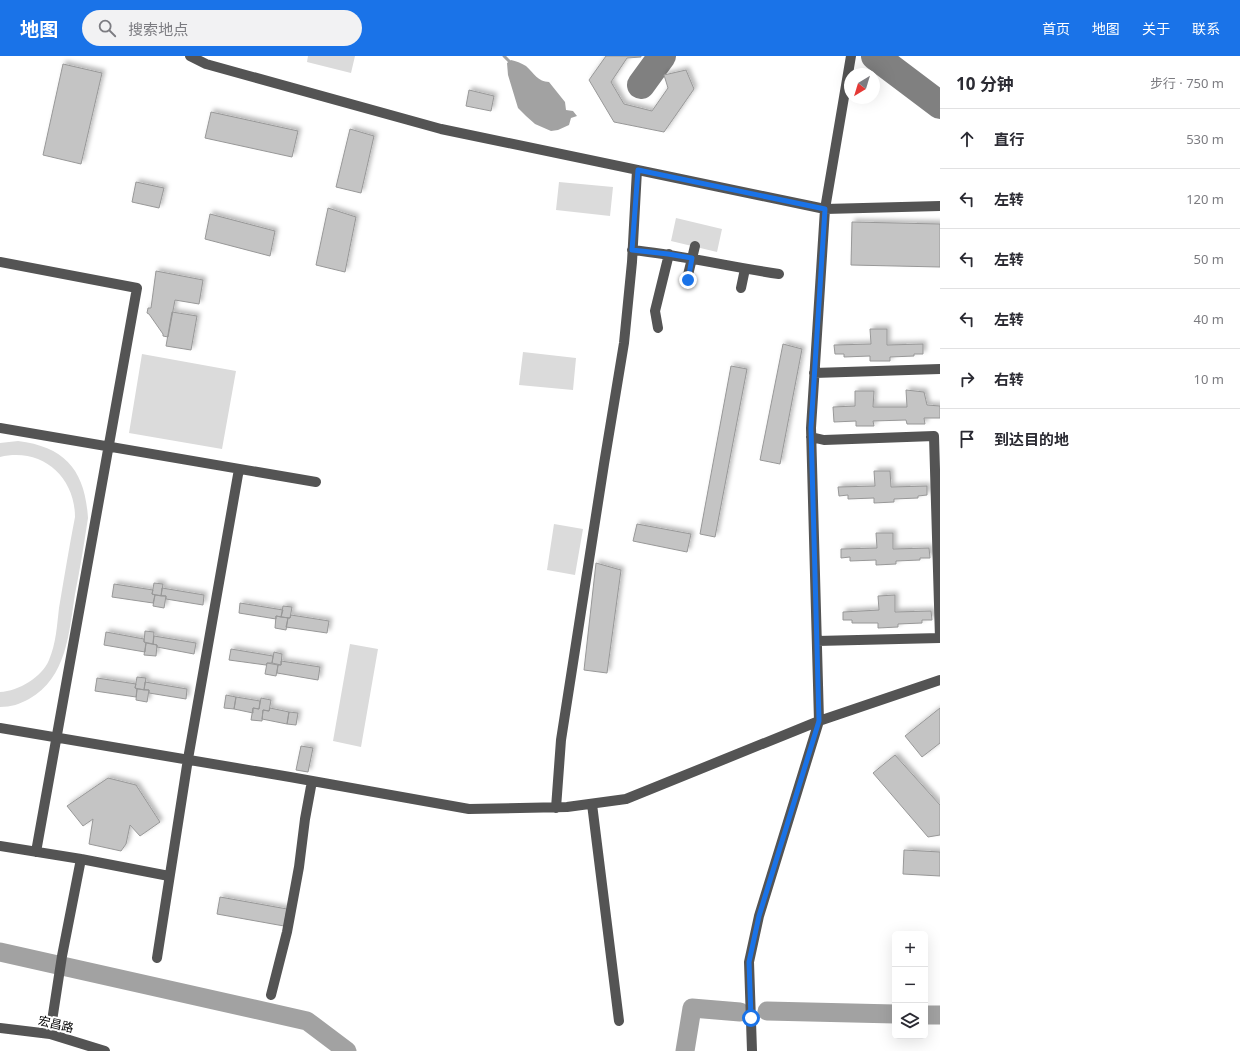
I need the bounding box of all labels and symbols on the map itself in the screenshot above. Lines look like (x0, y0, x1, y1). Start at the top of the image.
north arrow (844, 68, 880, 104)
route end (679, 271, 697, 289)
route start (742, 1009, 760, 1027)
street label: 宏昌路 (37, 1012, 75, 1036)

